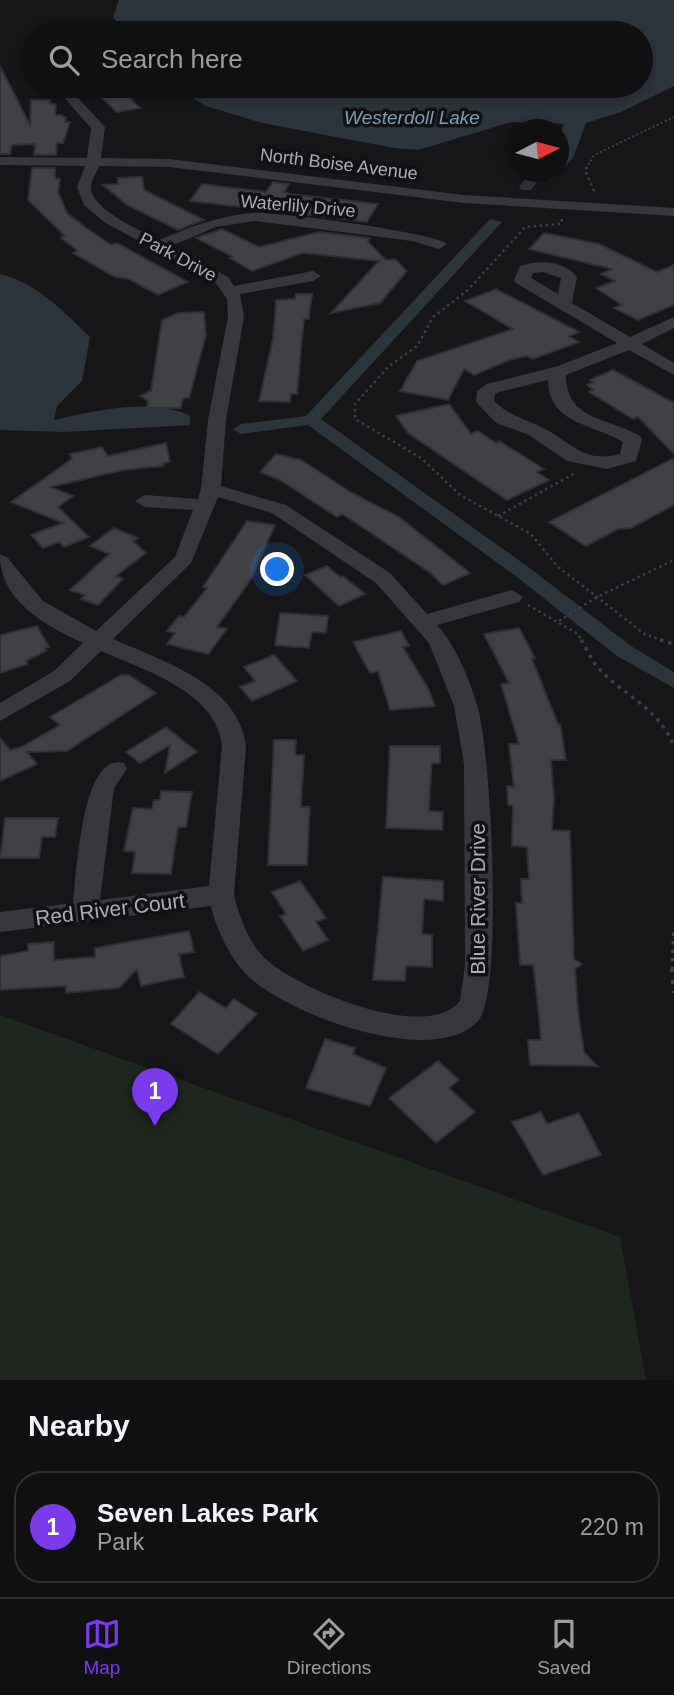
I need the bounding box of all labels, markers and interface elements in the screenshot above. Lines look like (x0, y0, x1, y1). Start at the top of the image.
search box (21, 21, 653, 98)
icon: search (45, 41, 83, 79)
text: Search here (101, 44, 243, 74)
water label: Westerdoll Lake (344, 107, 480, 128)
north arrow (506, 119, 569, 182)
street label: North Boise Avenue (259, 144, 419, 184)
street label: Waterlily Drive (240, 191, 356, 221)
street label: Park Drive (136, 228, 220, 286)
your location (260, 552, 294, 586)
street label: Blue River Drive (466, 823, 489, 975)
street label: Red River Court (34, 888, 186, 930)
pin: 1 (132, 1068, 178, 1126)
text: Nearby (28, 1409, 130, 1442)
text: Seven Lakes Park (97, 1498, 318, 1528)
text: 1 (47, 1514, 59, 1540)
text: 220 m (580, 1514, 644, 1540)
text: Park (97, 1529, 144, 1555)
tab: Map (83, 1615, 121, 1679)
tab: Directions (287, 1615, 371, 1679)
tab: Saved (537, 1615, 591, 1679)

